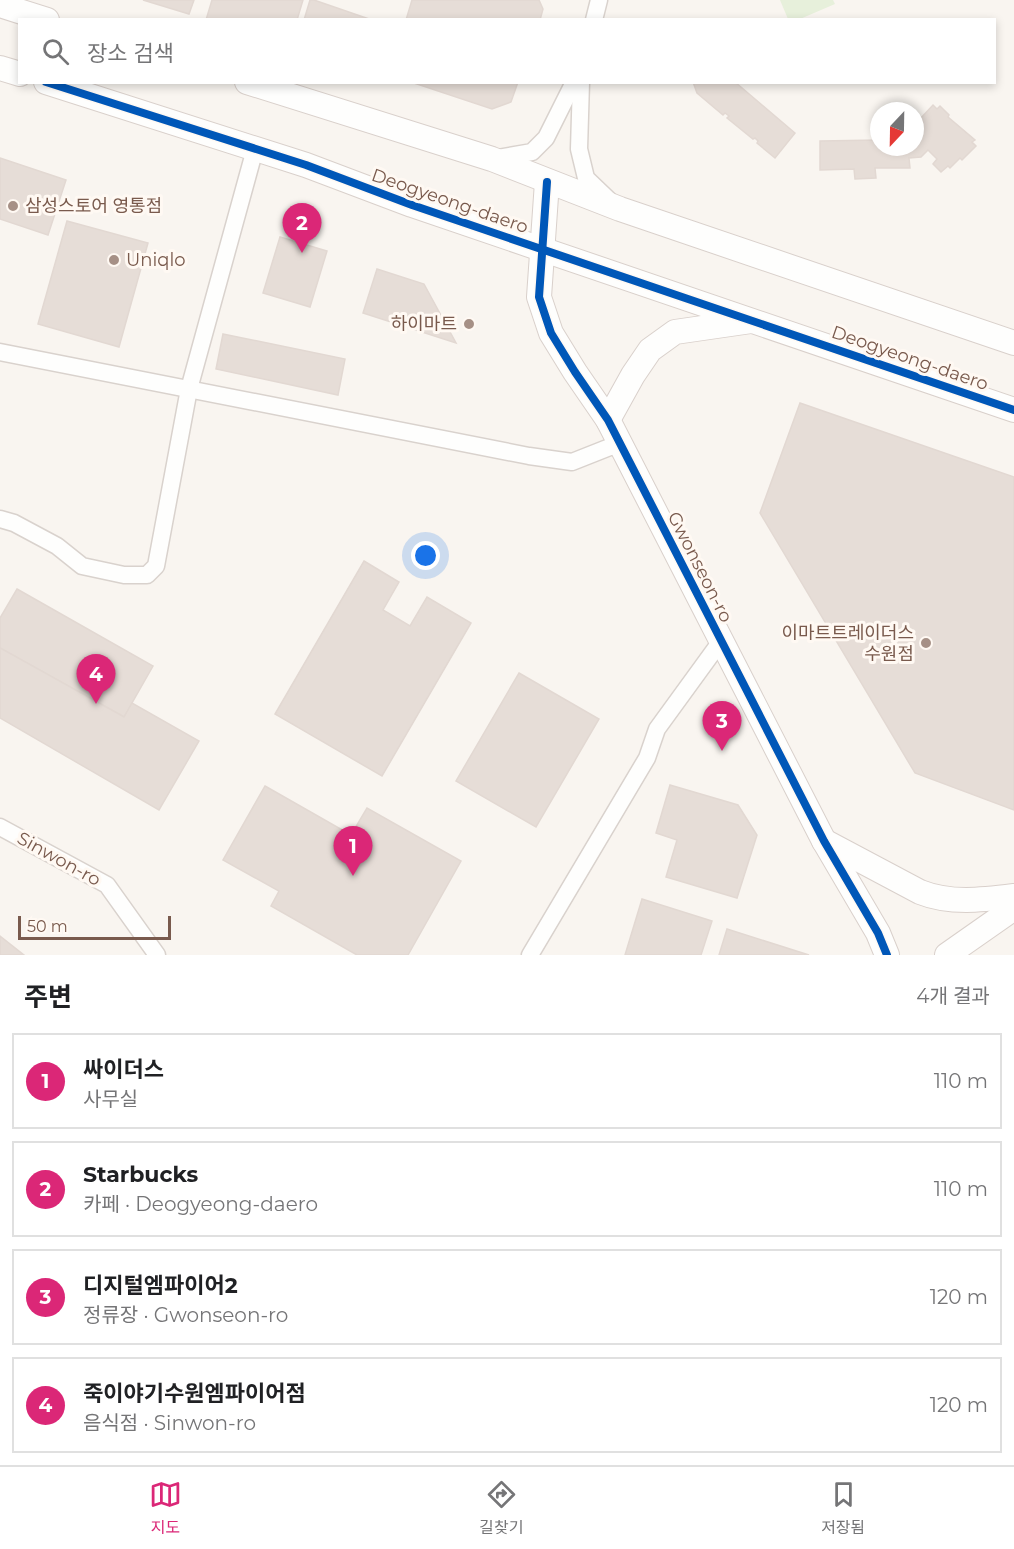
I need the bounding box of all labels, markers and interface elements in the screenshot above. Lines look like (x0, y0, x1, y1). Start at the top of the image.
search box (18, 18, 996, 84)
icon: search (39, 35, 72, 68)
text: 장소 검색 (87, 40, 174, 67)
north arrow (870, 102, 924, 156)
street label: Deogyeong-daero (369, 164, 531, 238)
place label: 삼성스토어 영통점 (25, 195, 162, 217)
marker: 삼성스토어 영통점 (6, 199, 20, 213)
pin: 2 (282, 204, 322, 253)
place label: Uniqlo (126, 249, 186, 271)
marker: Uniqlo (107, 253, 121, 267)
place label: 하이마트 (391, 313, 457, 335)
marker: 하이마트 (462, 317, 476, 331)
street label: Deogyeong-daero (829, 321, 991, 395)
street label: Gwonseon-ro (663, 508, 737, 626)
your location (411, 541, 440, 570)
place label: 이마트트레이더스 수원점 (782, 622, 914, 665)
marker: 이마트트레이더스 수원점 (919, 636, 933, 650)
pin: 4 (76, 654, 116, 704)
pin: 3 (702, 702, 742, 751)
pin: 1 (334, 826, 372, 876)
street label: Sinwon-ro (13, 827, 105, 891)
scale bar (18, 913, 171, 941)
text: 50 m (27, 917, 68, 936)
text: 주변 (24, 981, 72, 1013)
text: 4개 결과 (916, 984, 990, 1008)
text: 싸이더스 (83, 1056, 164, 1083)
text: 1 (42, 1069, 49, 1093)
text: 110 m (934, 1069, 988, 1093)
text: 사무실 (83, 1087, 138, 1111)
text: Starbucks (83, 1161, 198, 1188)
text: 2 (40, 1177, 51, 1201)
text: 110 m (934, 1177, 988, 1201)
text: 카페 · Deogyeong-daero (83, 1192, 318, 1216)
text: 디지털엠파이어2 (83, 1272, 238, 1299)
text: 3 (40, 1285, 51, 1309)
text: 120 m (930, 1285, 988, 1309)
text: 정류장 · Gwonseon-ro (83, 1303, 288, 1327)
text: 죽이야기수원엠파이어점 (83, 1380, 306, 1407)
text: 4 (39, 1393, 52, 1417)
text: 120 m (930, 1393, 988, 1417)
text: 음식점 · Sinwon-ro (83, 1411, 256, 1435)
tab: 지도 (149, 1478, 182, 1538)
tab: 길찾기 (479, 1478, 523, 1538)
tab: 저장됨 (821, 1478, 865, 1538)

